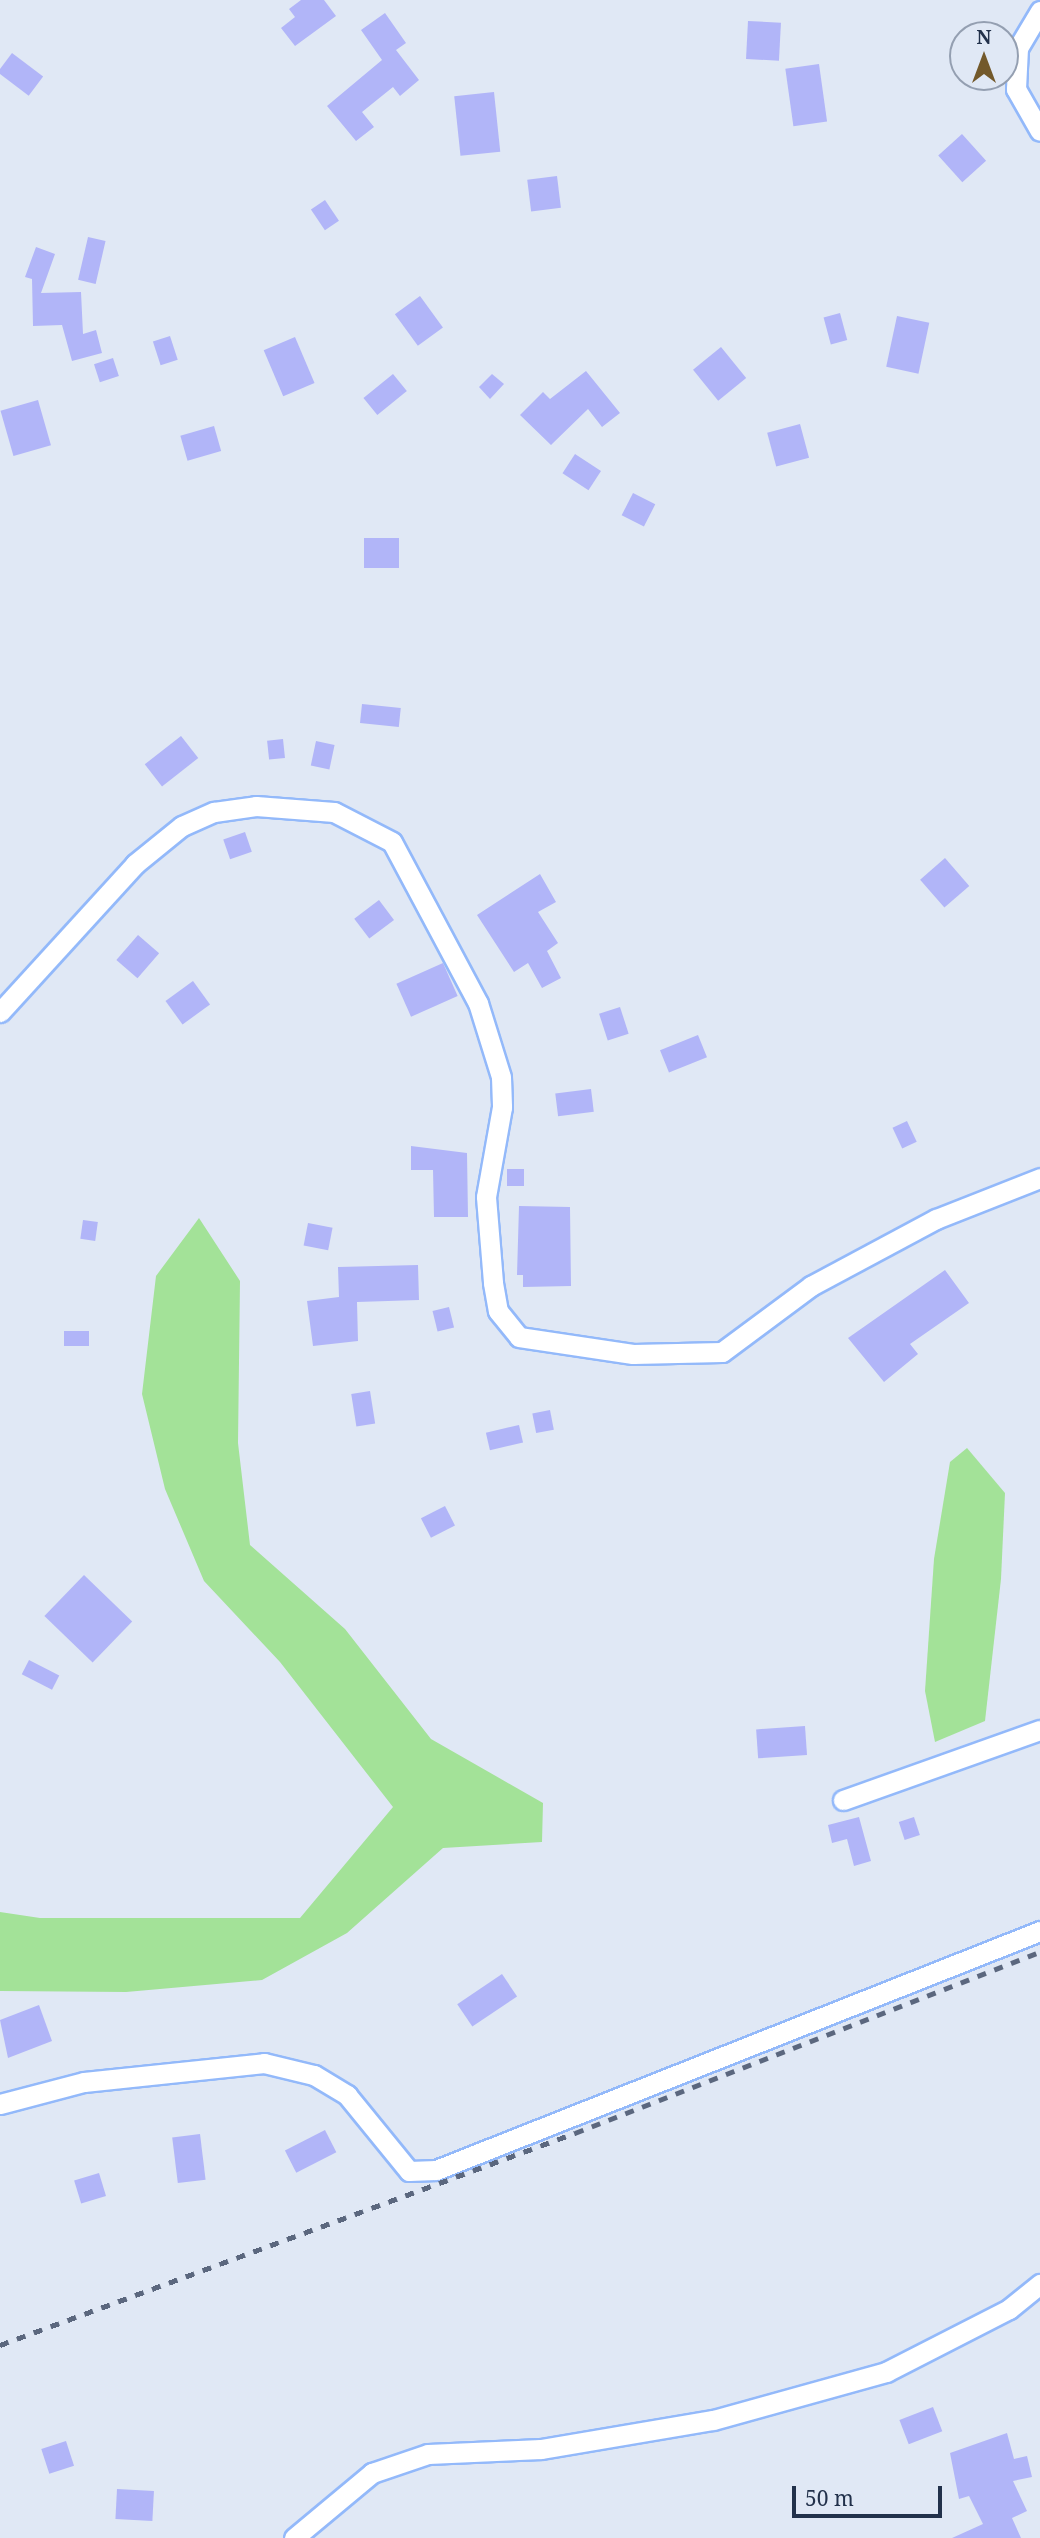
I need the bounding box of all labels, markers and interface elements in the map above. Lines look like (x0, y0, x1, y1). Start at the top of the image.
north arrow (949, 21, 1019, 91)
text: N (977, 24, 991, 50)
scale bar (795, 2472, 946, 2516)
text: 50 m (805, 2484, 854, 2512)

